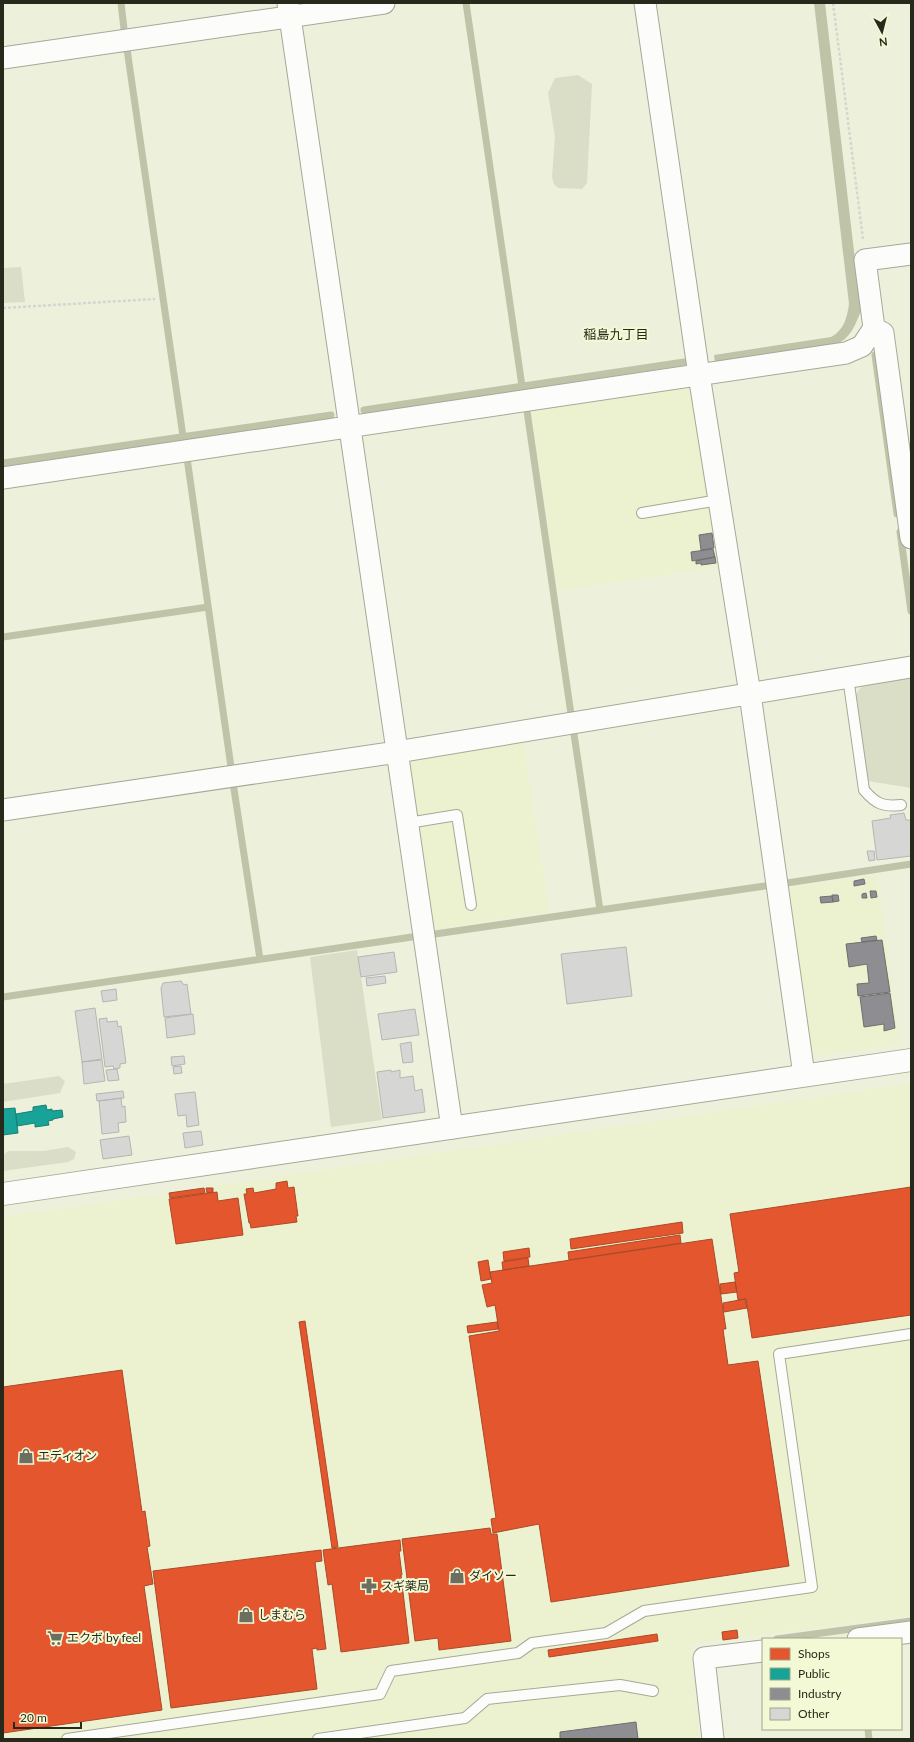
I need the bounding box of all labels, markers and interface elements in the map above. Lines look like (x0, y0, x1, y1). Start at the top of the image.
north arrow (862, 12, 902, 52)
text: N (878, 35, 888, 49)
district label: 稲島九丁目 (583, 326, 649, 342)
shop icon: エディオン (17, 1447, 35, 1465)
place label: エディオン (38, 1448, 97, 1463)
shop icon: ダイソー (448, 1567, 466, 1585)
place label: ダイソー (469, 1568, 517, 1583)
pharmacy icon: スギ薬局 (360, 1577, 378, 1595)
place label: スギ薬局 (381, 1578, 429, 1593)
shop icon: しまむら (237, 1606, 255, 1624)
place label: しまむら (258, 1607, 306, 1622)
supermarket icon: エクボ by feel (46, 1629, 64, 1647)
place label: エクボ by feel (67, 1630, 141, 1645)
legend (762, 1638, 902, 1730)
text: Shops (798, 1646, 830, 1661)
text: Public (798, 1666, 830, 1681)
text: Industry (798, 1686, 842, 1701)
scale bar (14, 1704, 81, 1730)
text: Other (798, 1706, 830, 1721)
text: 20 m (20, 1710, 47, 1725)

